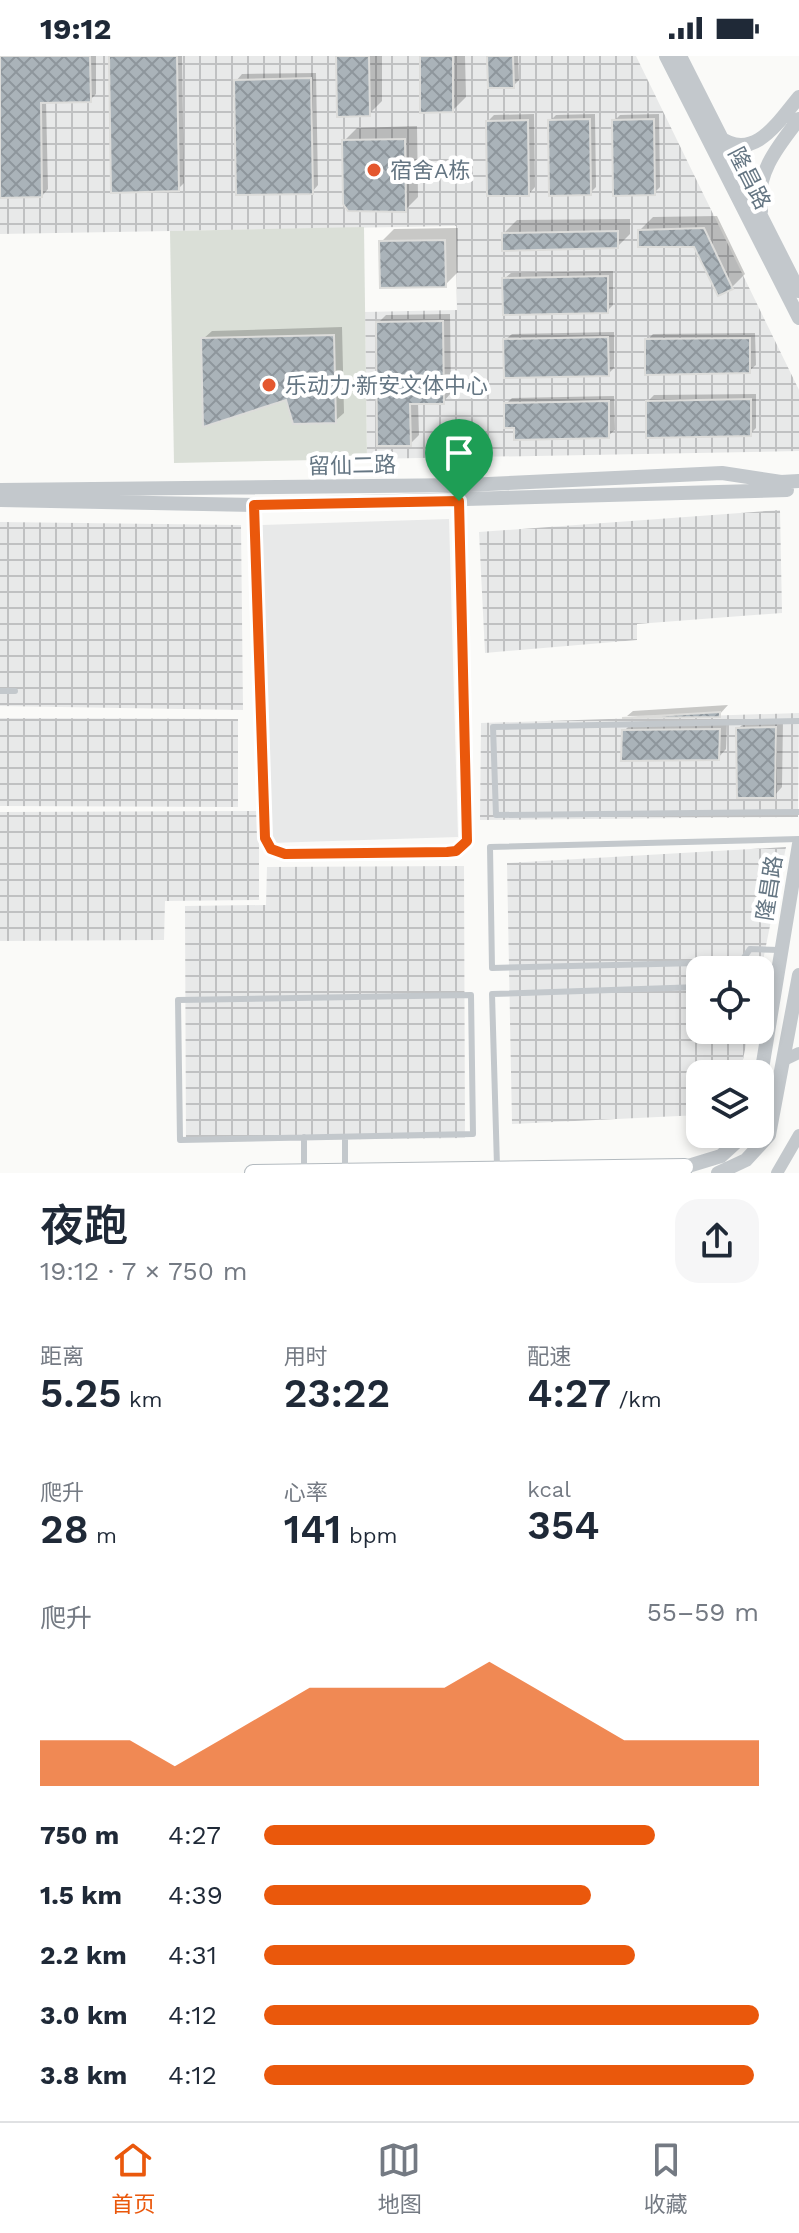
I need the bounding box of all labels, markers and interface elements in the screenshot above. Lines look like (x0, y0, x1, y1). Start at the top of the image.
text: 19:12 (40, 11, 111, 46)
street label: 隆昌路 (723, 143, 776, 213)
place label: 宿舍A栋 (390, 158, 471, 183)
marker: 宿舍A栋 (365, 161, 383, 179)
place label: 乐动力·新安文体中心 (285, 373, 488, 398)
marker: 乐动力·新安文体中心 (260, 376, 278, 394)
pin (425, 419, 493, 501)
icon: arrive (437, 431, 481, 475)
street label: 留仙二路 (308, 452, 396, 479)
street label: 隆昌路 (752, 854, 787, 923)
map controls (686, 956, 774, 1148)
button: locate (686, 956, 774, 1044)
button: layers (686, 1060, 774, 1148)
button: share (675, 1199, 759, 1283)
text: 夜跑 (40, 1200, 128, 1252)
text: 19:12 · 7 × 750 m (40, 1256, 247, 1286)
text: 距离 (40, 1344, 84, 1369)
text: 用时 (284, 1344, 328, 1369)
text: 配速 (527, 1344, 571, 1369)
text: 5.25 (40, 1370, 121, 1417)
text: 23:22 (284, 1370, 390, 1417)
text: 4:27 (527, 1370, 611, 1417)
text: km (121, 1387, 162, 1412)
text: /km (611, 1387, 662, 1412)
text: kcal (527, 1477, 571, 1502)
text: 爬升 (40, 1480, 84, 1505)
text: 心率 (284, 1480, 328, 1505)
text: 354 (527, 1502, 600, 1549)
text: 28 (40, 1506, 89, 1553)
text: 141 (284, 1506, 341, 1553)
text: m (89, 1523, 117, 1548)
text: bpm (341, 1523, 397, 1548)
text: 55–59 m (647, 1597, 759, 1627)
text: 爬升 (40, 1603, 92, 1633)
text: 750 m (40, 1820, 119, 1850)
text: 4:27 (168, 1820, 221, 1850)
text: 1.5 km (40, 1880, 122, 1910)
text: 4:39 (168, 1880, 223, 1910)
text: 2.2 km (40, 1940, 127, 1970)
text: 4:31 (168, 1940, 217, 1970)
text: 3.0 km (40, 2000, 128, 2030)
text: 4:12 (168, 2000, 217, 2030)
text: 3.8 km (40, 2060, 127, 2090)
text: 4:12 (168, 2060, 217, 2090)
tab: 首页 (111, 2138, 155, 2218)
tab: 地图 (377, 2138, 422, 2218)
tab: 收藏 (644, 2138, 688, 2218)

